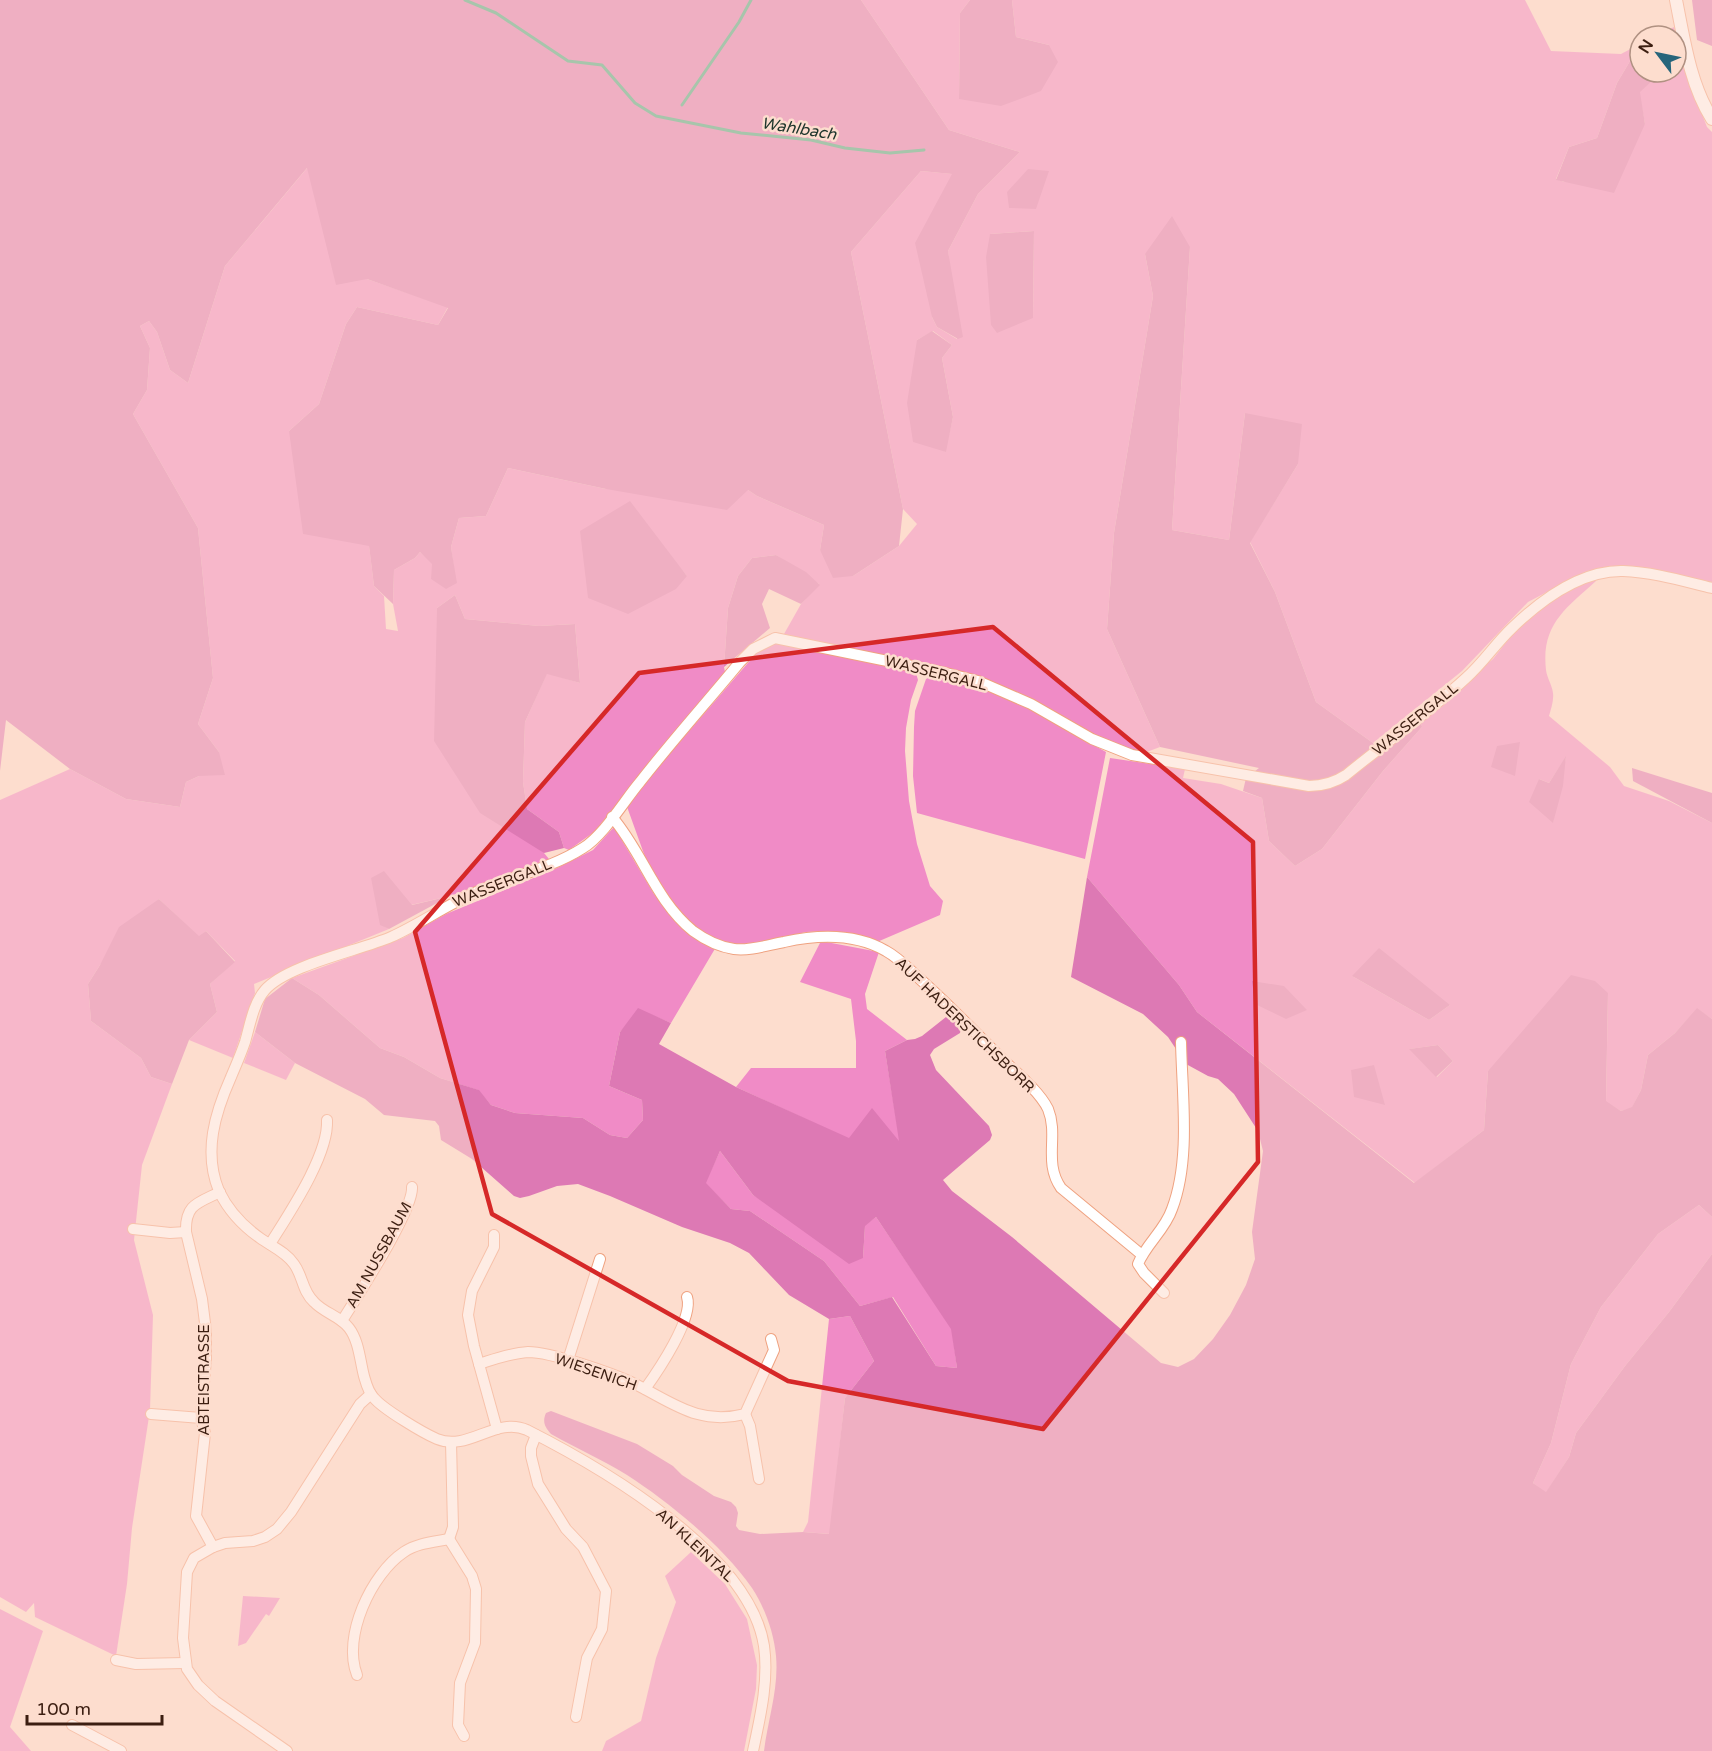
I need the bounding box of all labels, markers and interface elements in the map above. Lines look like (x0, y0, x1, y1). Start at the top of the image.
north arrow (1628, 24, 1688, 84)
text: N (1634, 36, 1658, 57)
water label: Wahlbach (760, 113, 839, 145)
street label: WASSERGALL (883, 652, 989, 695)
street label: WASSERGALL (1369, 679, 1462, 759)
street label: WASSERGALL (450, 855, 554, 911)
street label: AUF HADERSTICHSBORR (892, 954, 1038, 1096)
street label: AM NUSSBAUM (342, 1199, 416, 1311)
street label: ABTEISTRASSE (195, 1324, 213, 1436)
street label: WIESENICH (552, 1350, 640, 1394)
street label: AN KLEINTAL (652, 1504, 738, 1586)
scale bar (27, 1688, 162, 1726)
text: 100 m (36, 1698, 91, 1720)

